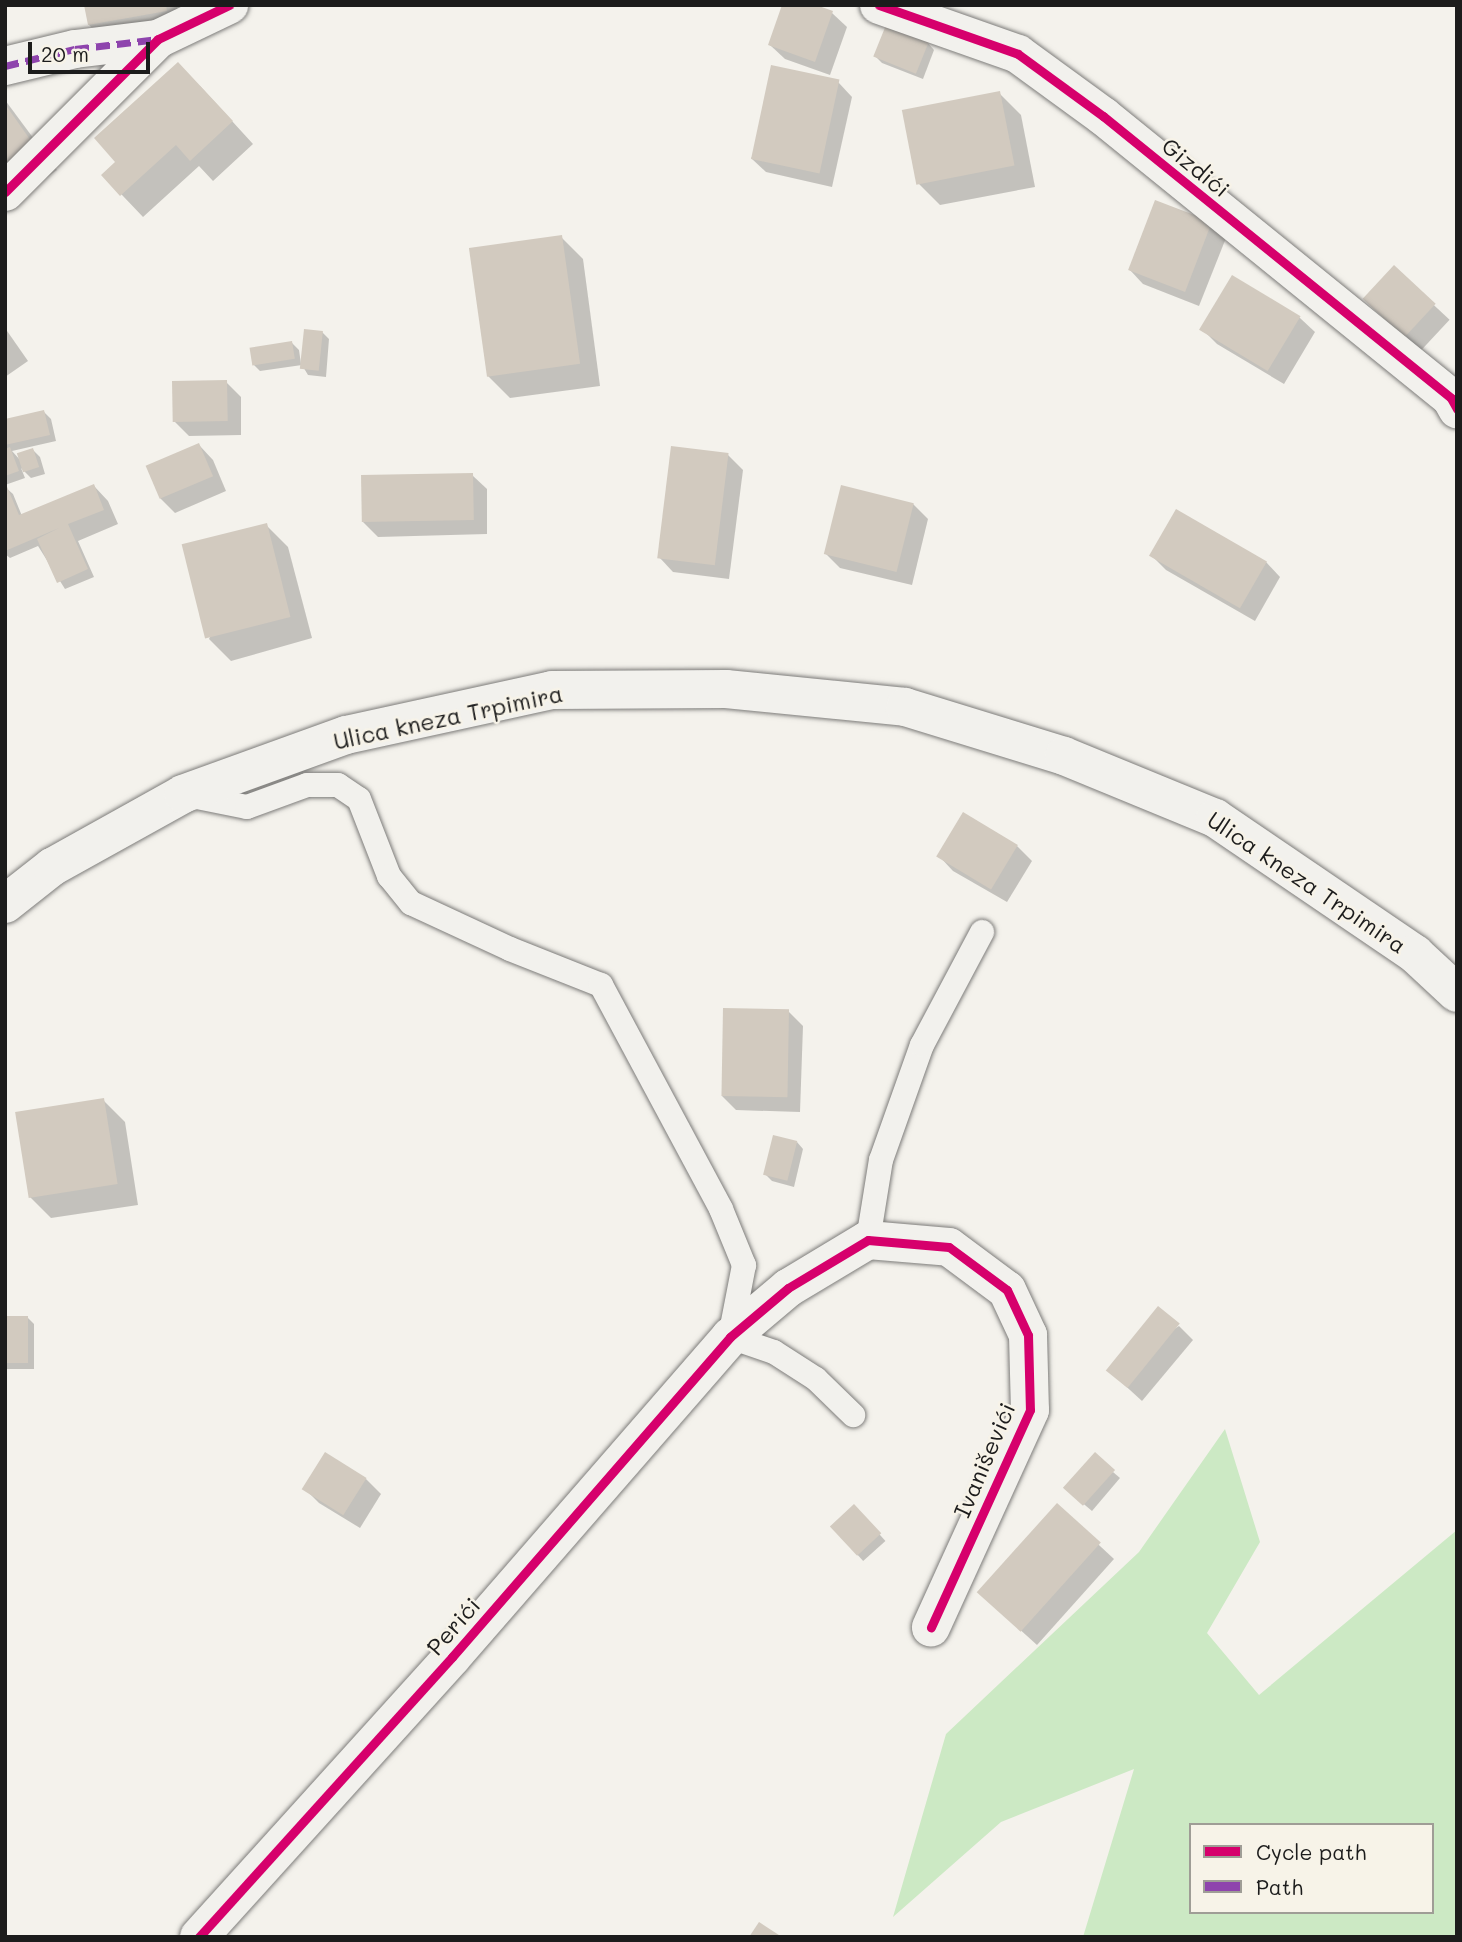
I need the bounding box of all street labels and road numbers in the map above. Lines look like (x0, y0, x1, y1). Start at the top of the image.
street label: Gizdići (1157, 131, 1235, 203)
street label: Ulica kneza Trpimira (331, 679, 565, 755)
street label: Ulica kneza Trpimira (1202, 805, 1412, 959)
street label: Ivaniševići (947, 1398, 1021, 1522)
street label: Perići (420, 1591, 486, 1661)

